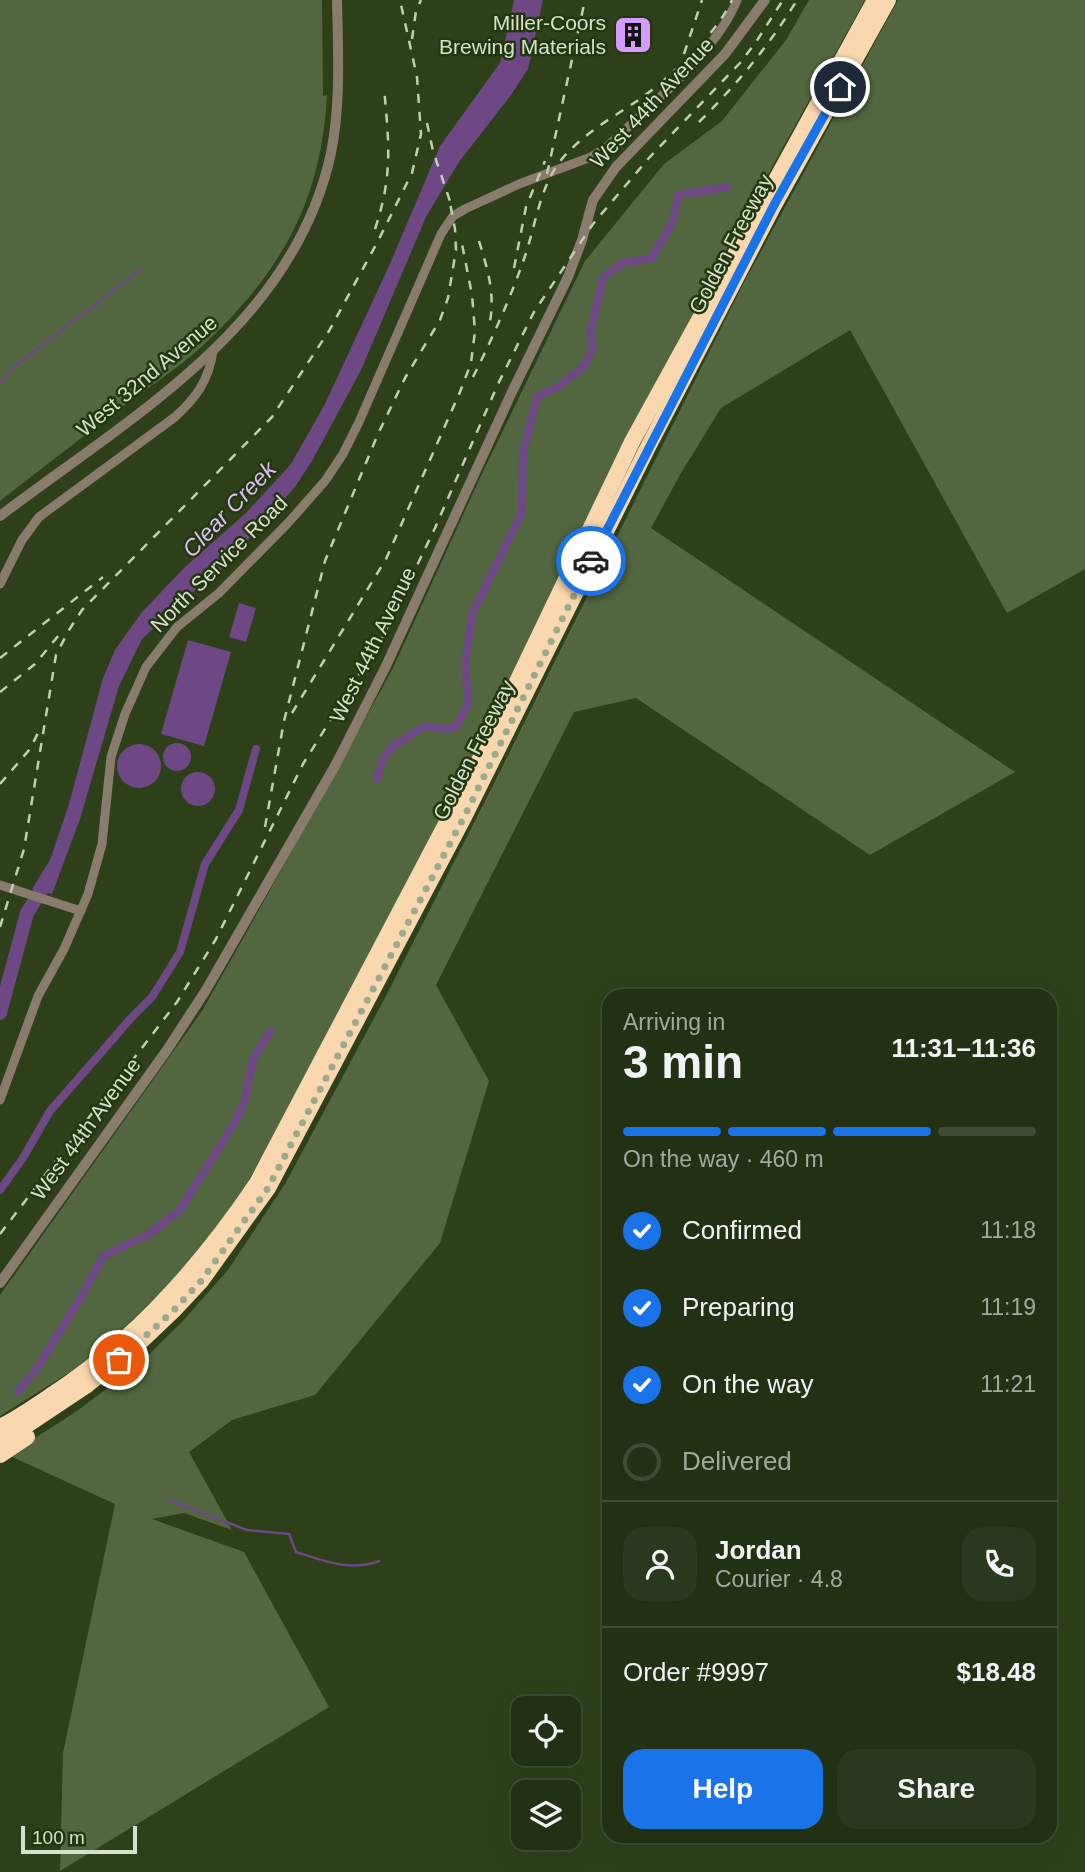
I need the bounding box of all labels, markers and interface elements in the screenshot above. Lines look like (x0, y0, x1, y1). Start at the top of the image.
place label: Miller-Coors Brewing Materials (439, 11, 606, 58)
building icon: Miller-Coors Brewing Materials (612, 14, 654, 56)
street label: West 44th Avenue (585, 33, 718, 173)
pin (810, 57, 870, 117)
icon: home (821, 68, 859, 106)
street label: Golden Freeway (684, 170, 777, 317)
street label: West 32nd Avenue (72, 310, 221, 441)
water label: Clear Creek (177, 455, 282, 562)
street label: North Service Road (146, 491, 292, 637)
courier (556, 526, 626, 596)
icon: car (572, 542, 610, 580)
street label: West 44th Avenue (325, 563, 420, 726)
street label: Golden Freeway (428, 675, 519, 824)
text: Arriving in (623, 1009, 725, 1035)
text: 11:31–11:36 (891, 1033, 1036, 1063)
text: 3 min (623, 1036, 743, 1088)
street label: West 44th Avenue (26, 1053, 145, 1204)
text: On the way · 460 m (623, 1146, 824, 1172)
icon: check (623, 1212, 661, 1250)
text: Confirmed (682, 1215, 802, 1245)
text: 11:18 (980, 1217, 1036, 1243)
icon: check (623, 1289, 661, 1327)
text: Preparing (682, 1292, 795, 1322)
text: 11:19 (980, 1294, 1036, 1320)
pin (89, 1330, 149, 1390)
icon: bag (100, 1341, 138, 1379)
icon: check (623, 1366, 661, 1404)
text: On the way (682, 1369, 814, 1399)
text: 11:21 (980, 1371, 1036, 1397)
text: Delivered (682, 1446, 792, 1476)
button: person (623, 1527, 697, 1601)
button: phone (962, 1527, 1036, 1601)
text: Jordan (715, 1535, 802, 1565)
text: Courier · 4.8 (715, 1566, 843, 1592)
text: Order #9997 (623, 1657, 769, 1687)
text: $18.48 (956, 1657, 1036, 1687)
map controls (511, 1696, 581, 1850)
button: locate (511, 1696, 581, 1766)
button: Help (623, 1749, 823, 1829)
button: Share (837, 1749, 1036, 1829)
button: layers (511, 1780, 581, 1850)
scale bar (21, 1823, 136, 1855)
text: 100 m (32, 1827, 85, 1848)

